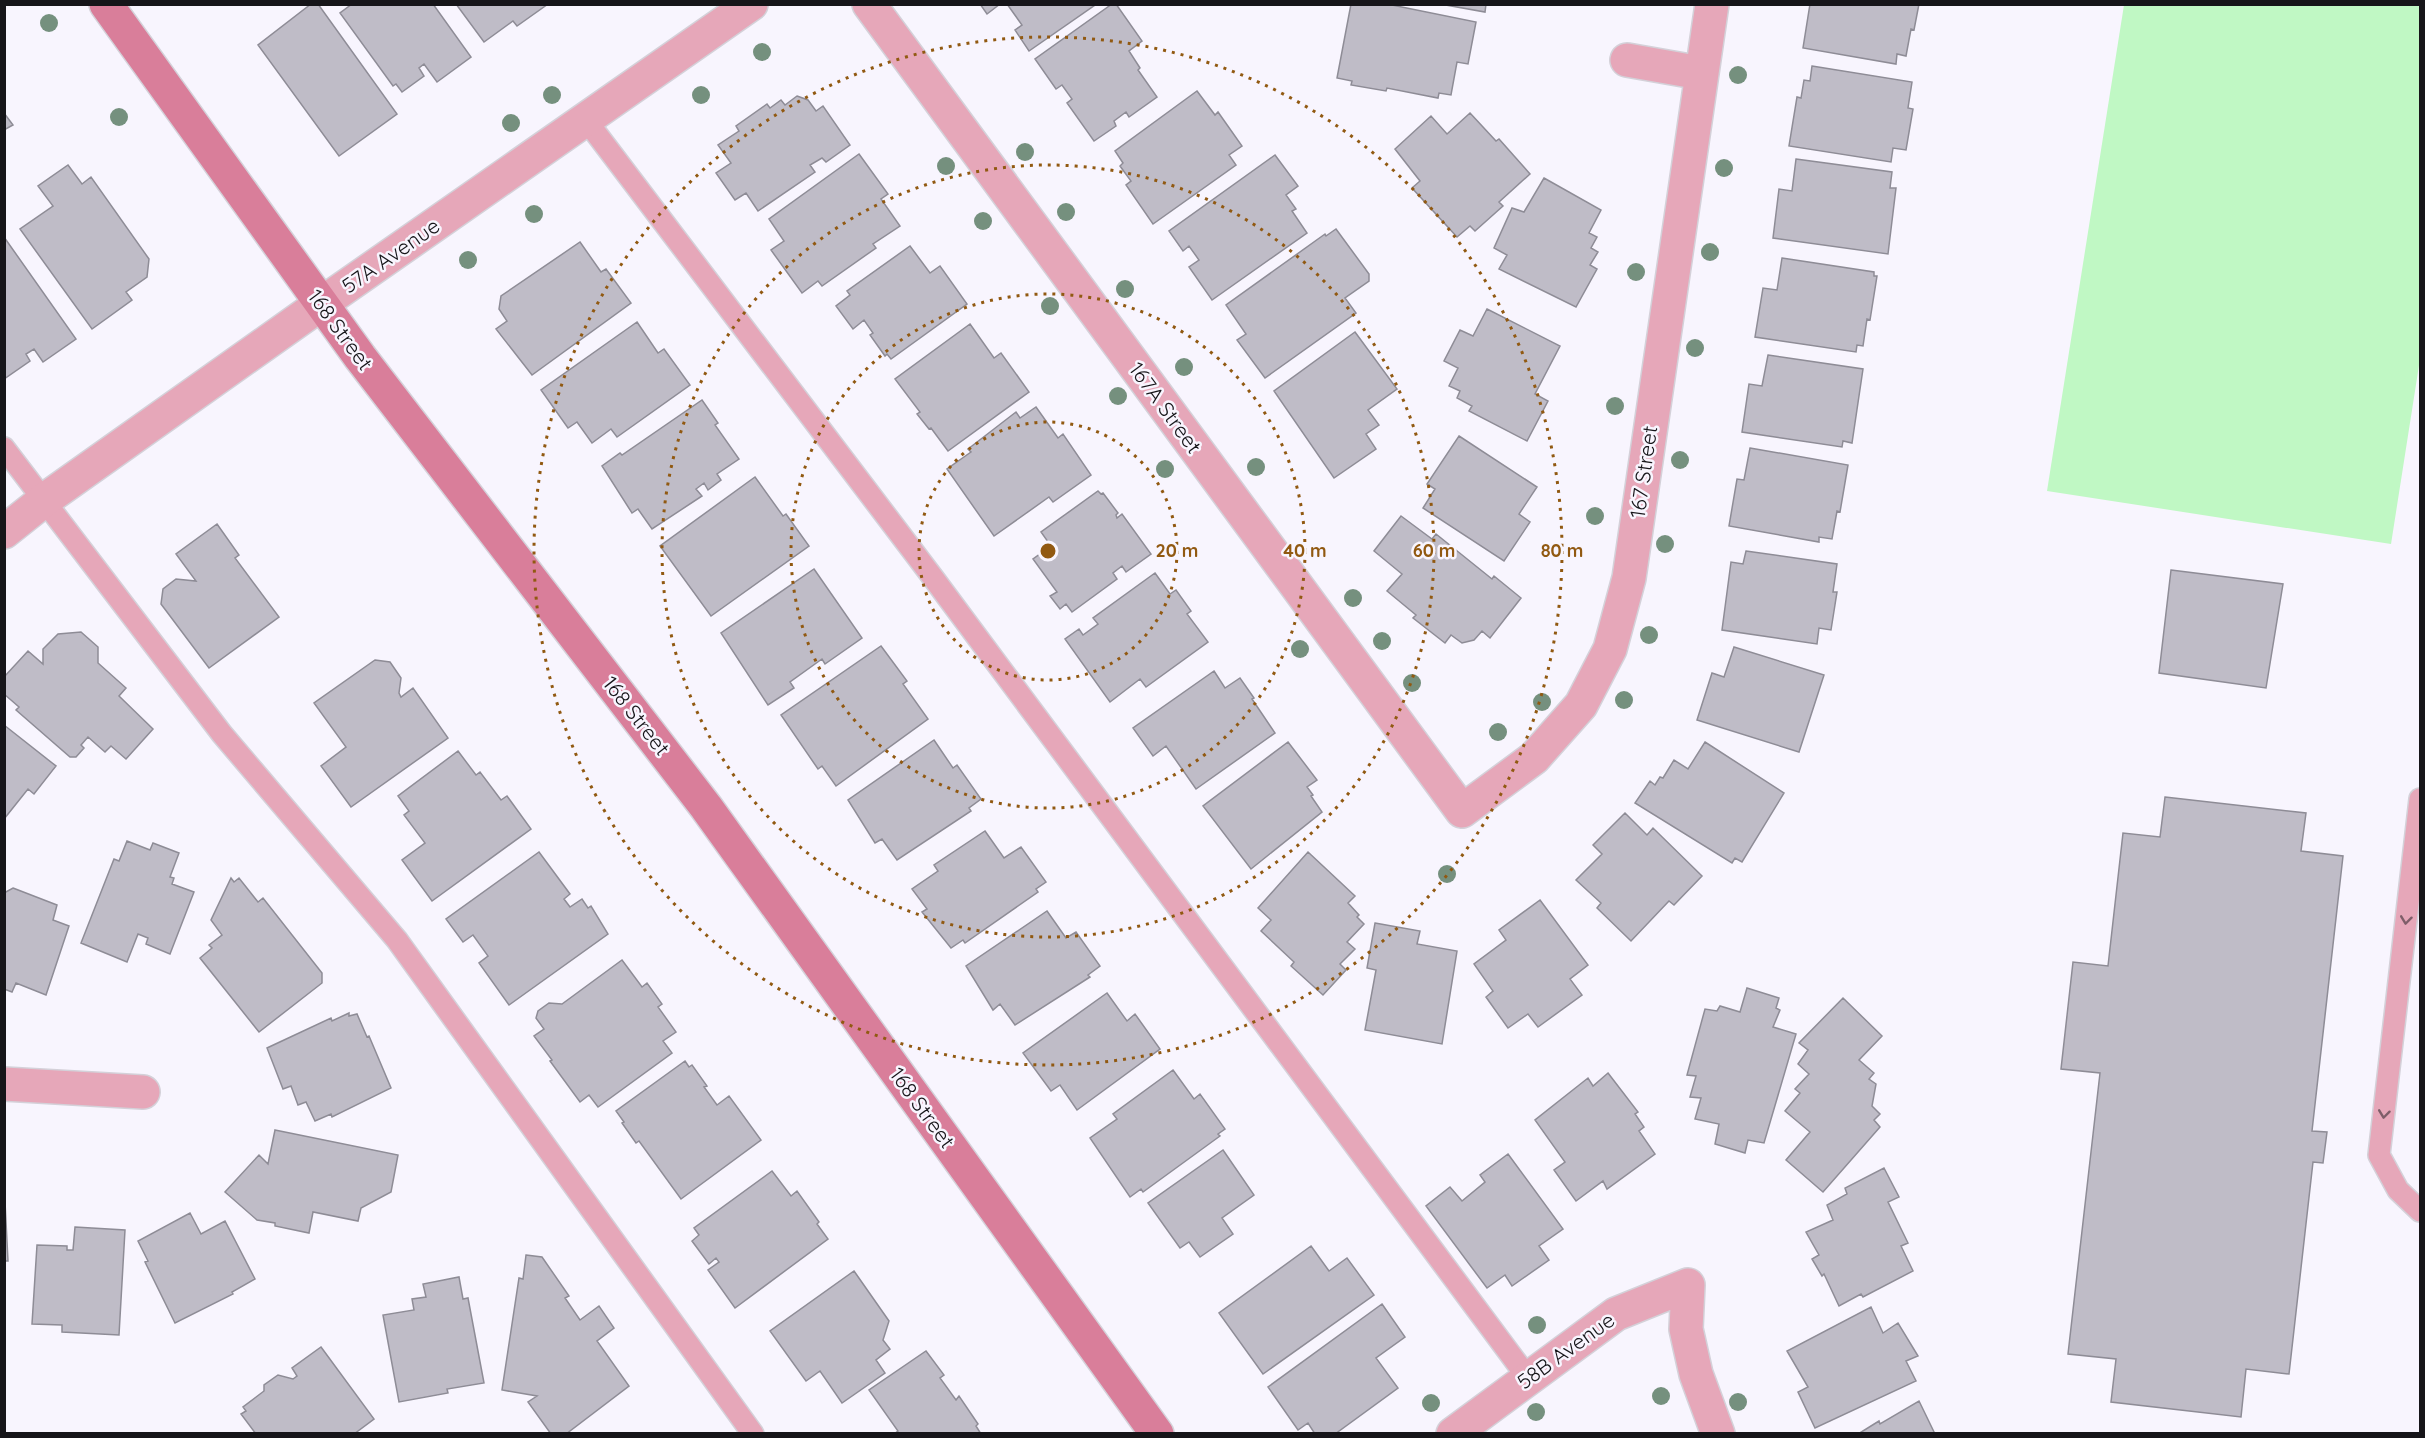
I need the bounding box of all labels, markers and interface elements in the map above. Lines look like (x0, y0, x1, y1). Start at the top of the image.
street label: 57A Avenue (337, 212, 444, 298)
street label: 168 Street (303, 284, 379, 375)
street label: 167A Street (1124, 357, 1208, 458)
street label: 167 Street (1624, 424, 1662, 520)
text: 20 m (1156, 539, 1198, 562)
text: 40 m (1283, 539, 1327, 562)
text: 60 m (1413, 539, 1455, 562)
text: 80 m (1541, 539, 1583, 562)
centre of rings (1038, 541, 1058, 561)
street label: 168 Street (598, 671, 676, 760)
one-way arrow (2401, 916, 2413, 925)
street label: 168 Street (885, 1062, 961, 1153)
one-way arrow (2378, 1109, 2391, 1118)
street label: 58B Avenue (1512, 1306, 1619, 1394)

